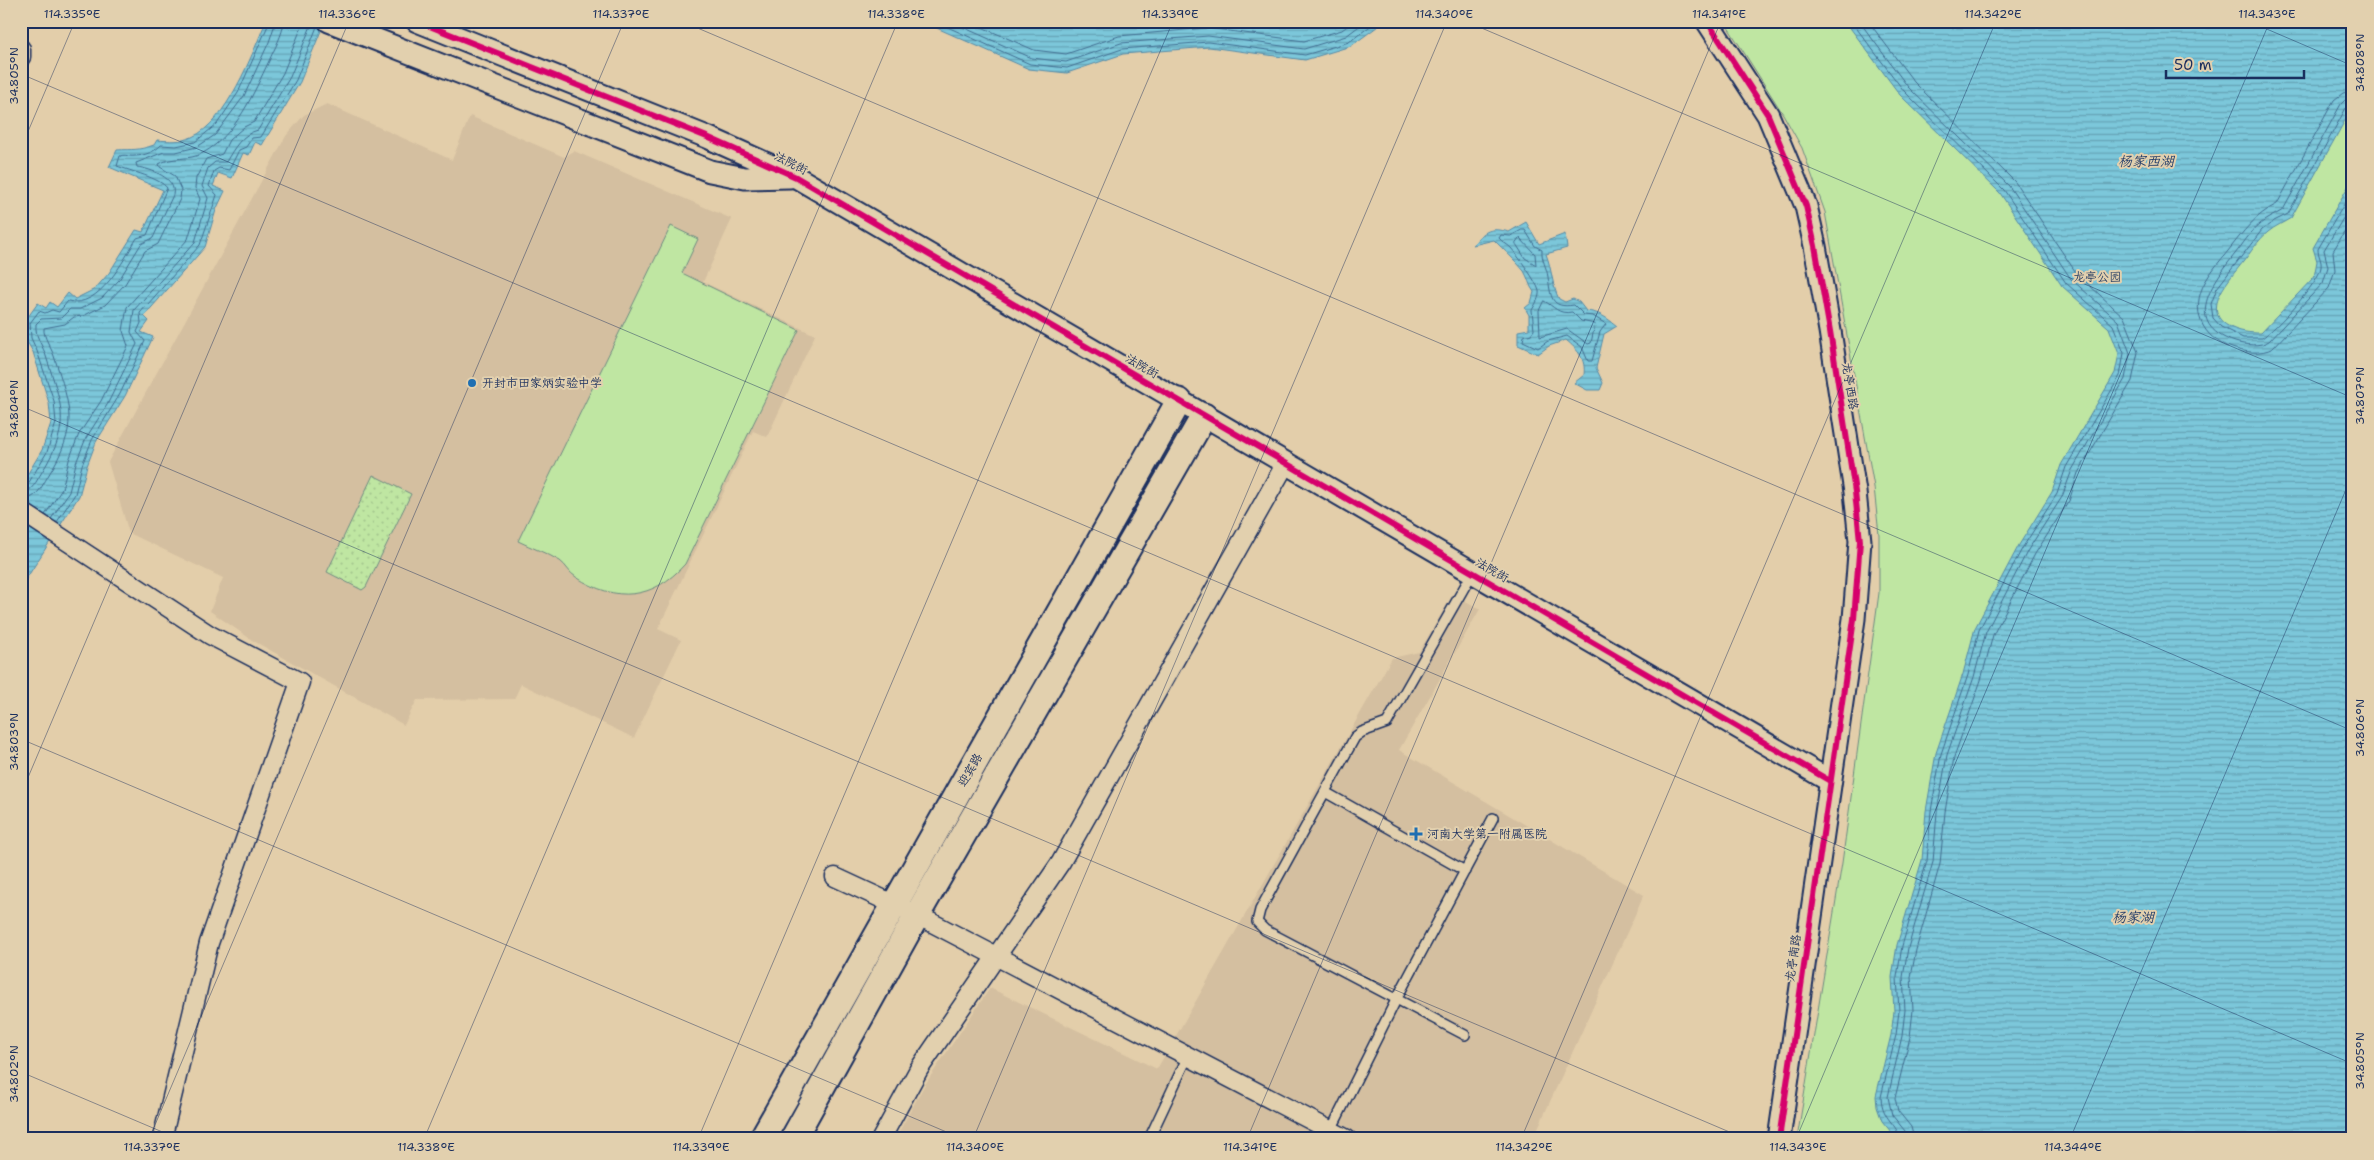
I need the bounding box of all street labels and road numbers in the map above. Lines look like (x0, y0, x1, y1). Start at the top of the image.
street label: 法院街 (771, 148, 811, 178)
street label: 法院街 (1122, 350, 1162, 382)
street label: 龙亭西路 (1838, 361, 1862, 411)
street label: 法院街 (1472, 554, 1512, 586)
street label: 迎宾路 (954, 750, 986, 790)
street label: 龙亭南路 (1782, 933, 1804, 983)

